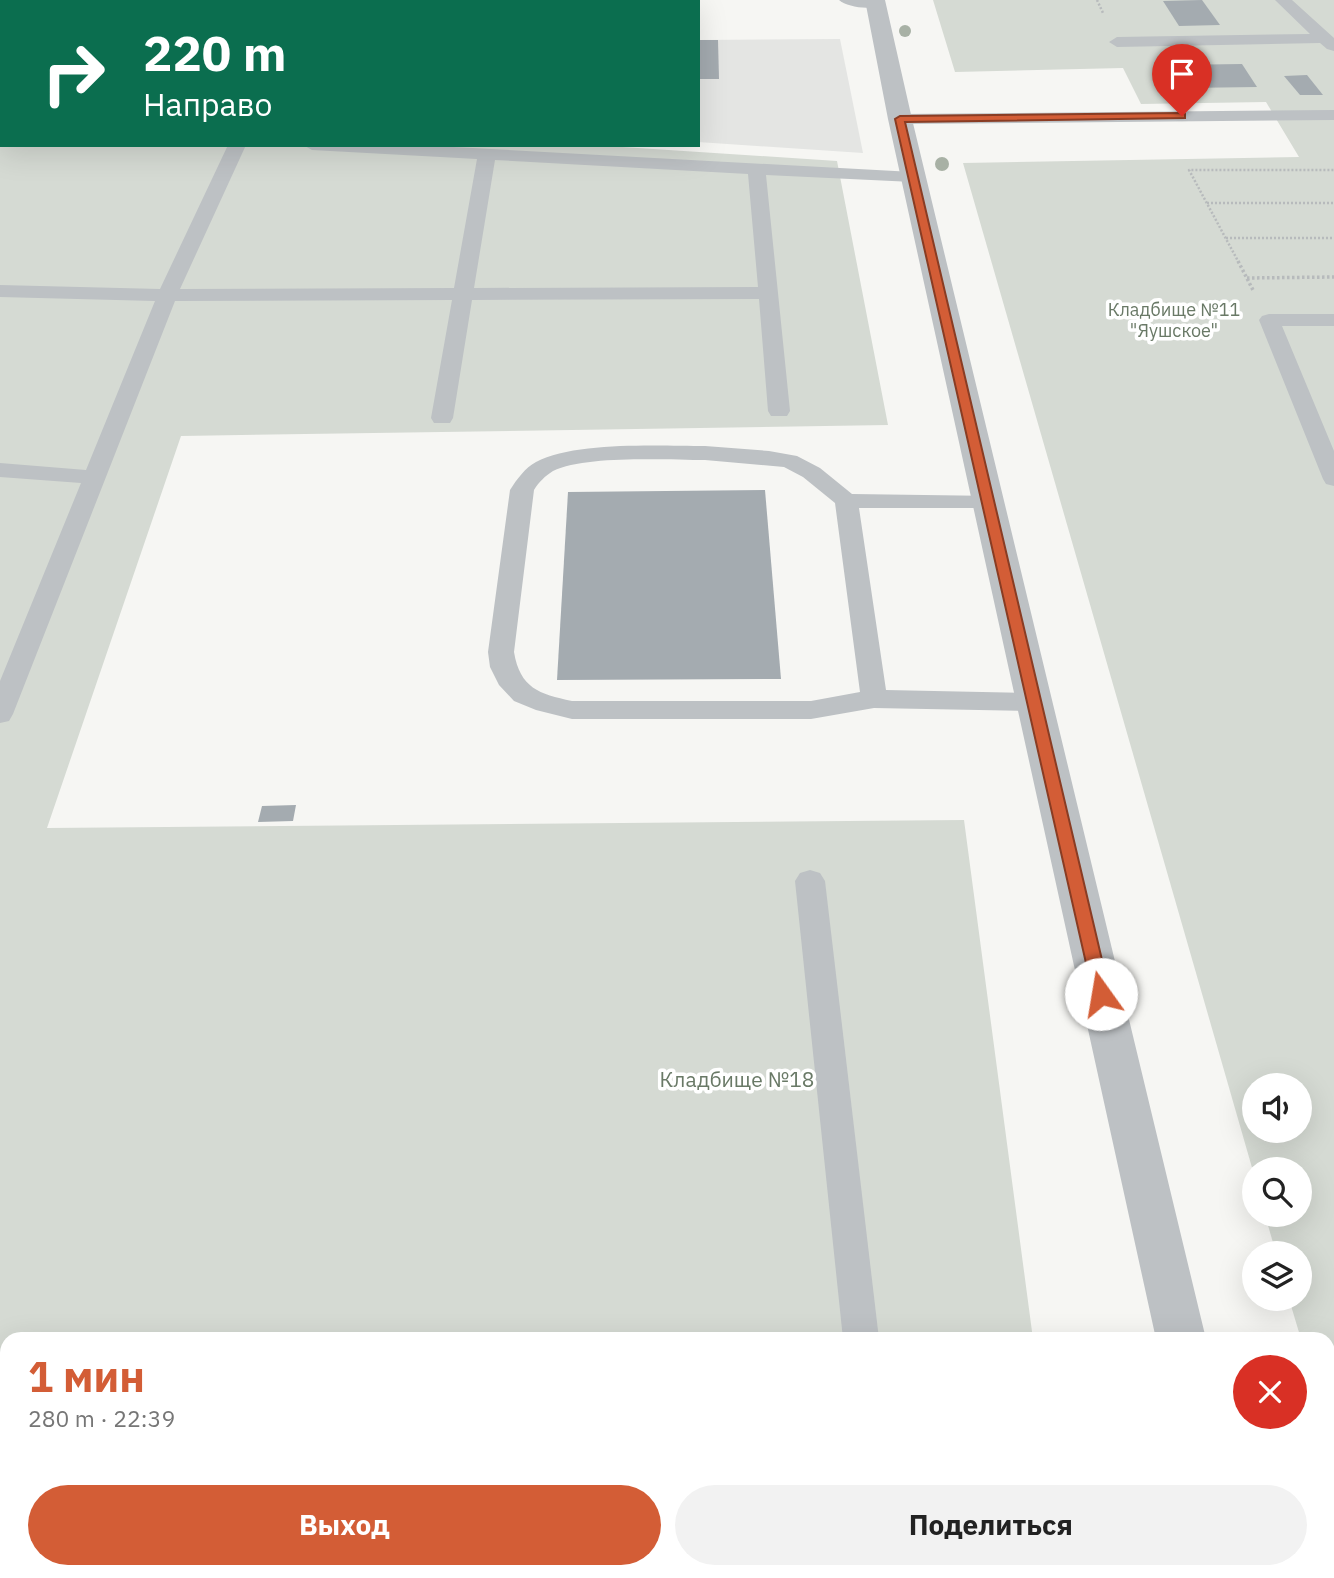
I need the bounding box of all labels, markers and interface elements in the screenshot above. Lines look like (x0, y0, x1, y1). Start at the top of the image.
text: 220 m (143, 21, 287, 84)
icon: right (28, 28, 119, 119)
pin (1152, 44, 1212, 116)
icon: arrive (1163, 55, 1201, 93)
text: Направо (143, 83, 272, 125)
park label: Кладбище №11 "Яушское" (1108, 298, 1240, 342)
position arrow (1064, 957, 1138, 1031)
park label: Кладбище №18 (660, 1065, 814, 1093)
map controls (1242, 1073, 1312, 1311)
button: sound (1242, 1073, 1312, 1143)
button: search (1242, 1157, 1312, 1227)
button: layers (1242, 1241, 1312, 1311)
text: 1 мин (28, 1349, 145, 1404)
button: close (1233, 1355, 1307, 1429)
text: 280 m · 22:39 (28, 1403, 175, 1433)
button: Выход (28, 1485, 661, 1565)
button: Поделиться (675, 1485, 1307, 1565)

